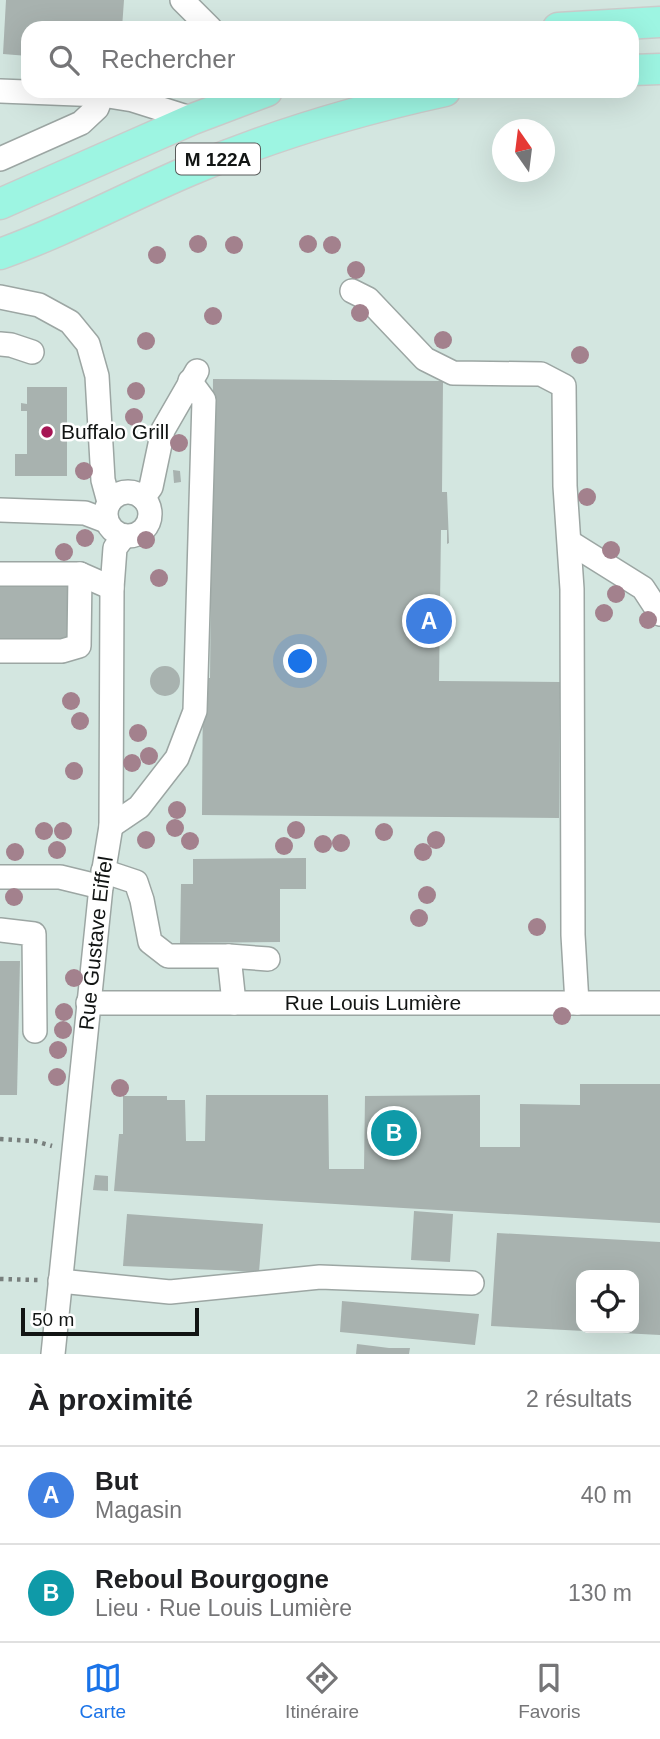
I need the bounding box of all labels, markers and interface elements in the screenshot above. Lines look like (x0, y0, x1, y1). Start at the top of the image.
search box (21, 21, 639, 98)
icon: search (45, 41, 83, 79)
text: Rechercher (101, 44, 235, 74)
north arrow (492, 119, 555, 182)
road number: M 122A (176, 144, 260, 174)
place label: Buffalo Grill (61, 420, 169, 443)
marker: Buffalo Grill (39, 424, 55, 440)
pin: A (406, 595, 452, 647)
your location (283, 644, 317, 678)
street label: Rue Gustave Eiffel (74, 855, 117, 1031)
street label: Rue Louis Lumière (285, 991, 461, 1014)
pin: B (371, 1107, 417, 1159)
map controls (576, 1270, 639, 1333)
button: locate (576, 1270, 639, 1333)
scale bar (21, 1305, 200, 1337)
text: 50 m (32, 1309, 74, 1330)
text: À proximité (28, 1383, 193, 1416)
text: 2 résultats (526, 1386, 632, 1412)
text: But (95, 1466, 138, 1496)
text: A (43, 1482, 59, 1508)
text: 40 m (581, 1482, 632, 1508)
text: Magasin (95, 1497, 182, 1523)
text: Reboul Bourgogne (95, 1564, 329, 1594)
text: B (43, 1580, 59, 1606)
text: 130 m (568, 1580, 632, 1606)
text: Lieu · Rue Louis Lumière (95, 1595, 352, 1621)
tab: Carte (80, 1659, 126, 1723)
tab: Itinéraire (285, 1659, 359, 1723)
tab: Favoris (518, 1659, 580, 1723)

